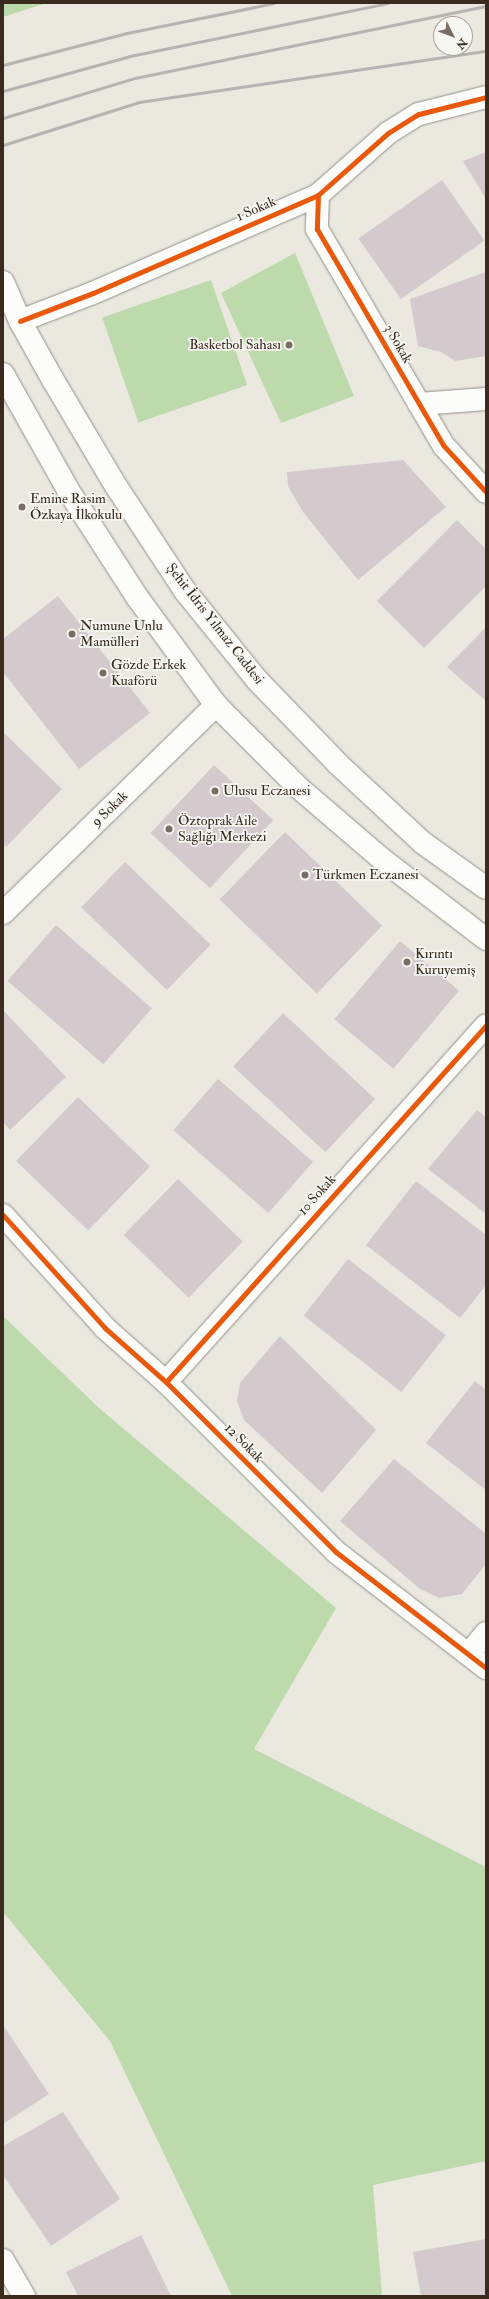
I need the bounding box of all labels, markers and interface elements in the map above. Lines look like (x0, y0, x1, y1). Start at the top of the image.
north arrow (433, 16, 473, 56)
text: N (453, 36, 470, 52)
street label: 1 Sokak (234, 193, 278, 225)
street label: 3 Sokak (380, 322, 416, 366)
place label: Basketbol Sahası (189, 337, 281, 353)
marker: Basketbol Sahası (284, 340, 294, 350)
place label: Emine Rasim Özkaya İlkokulu (30, 491, 122, 524)
marker: Emine Rasim Özkaya İlkokulu (17, 502, 27, 512)
street label: Şehit İdris Yılmaz Caddesi (163, 560, 267, 688)
place label: Numune Unlu Mamülleri (80, 618, 163, 650)
marker: Numune Unlu Mamülleri (67, 629, 77, 639)
place label: Gözde Erkek Kuaförü (111, 657, 186, 690)
marker: Gözde Erkek Kuaförü (98, 668, 108, 678)
place label: Ulusu Eczanesi (223, 783, 310, 799)
marker: Ulusu Eczanesi (210, 786, 220, 796)
street label: 9 Sokak (88, 788, 132, 830)
place label: Öztoprak Aile Sağlığı Merkezi (178, 813, 266, 846)
marker: Öztoprak Aile Sağlığı Merkezi (163, 823, 175, 835)
place label: Türkmen Eczanesi (313, 867, 419, 883)
marker: Türkmen Eczanesi (300, 870, 310, 880)
place label: Kırıntı Kuruyemiş (415, 946, 476, 978)
marker: Kırıntı Kuruyemiş (402, 957, 412, 967)
street label: 10 Sokak (295, 1171, 339, 1219)
street label: 12 Sokak (221, 1420, 267, 1466)

